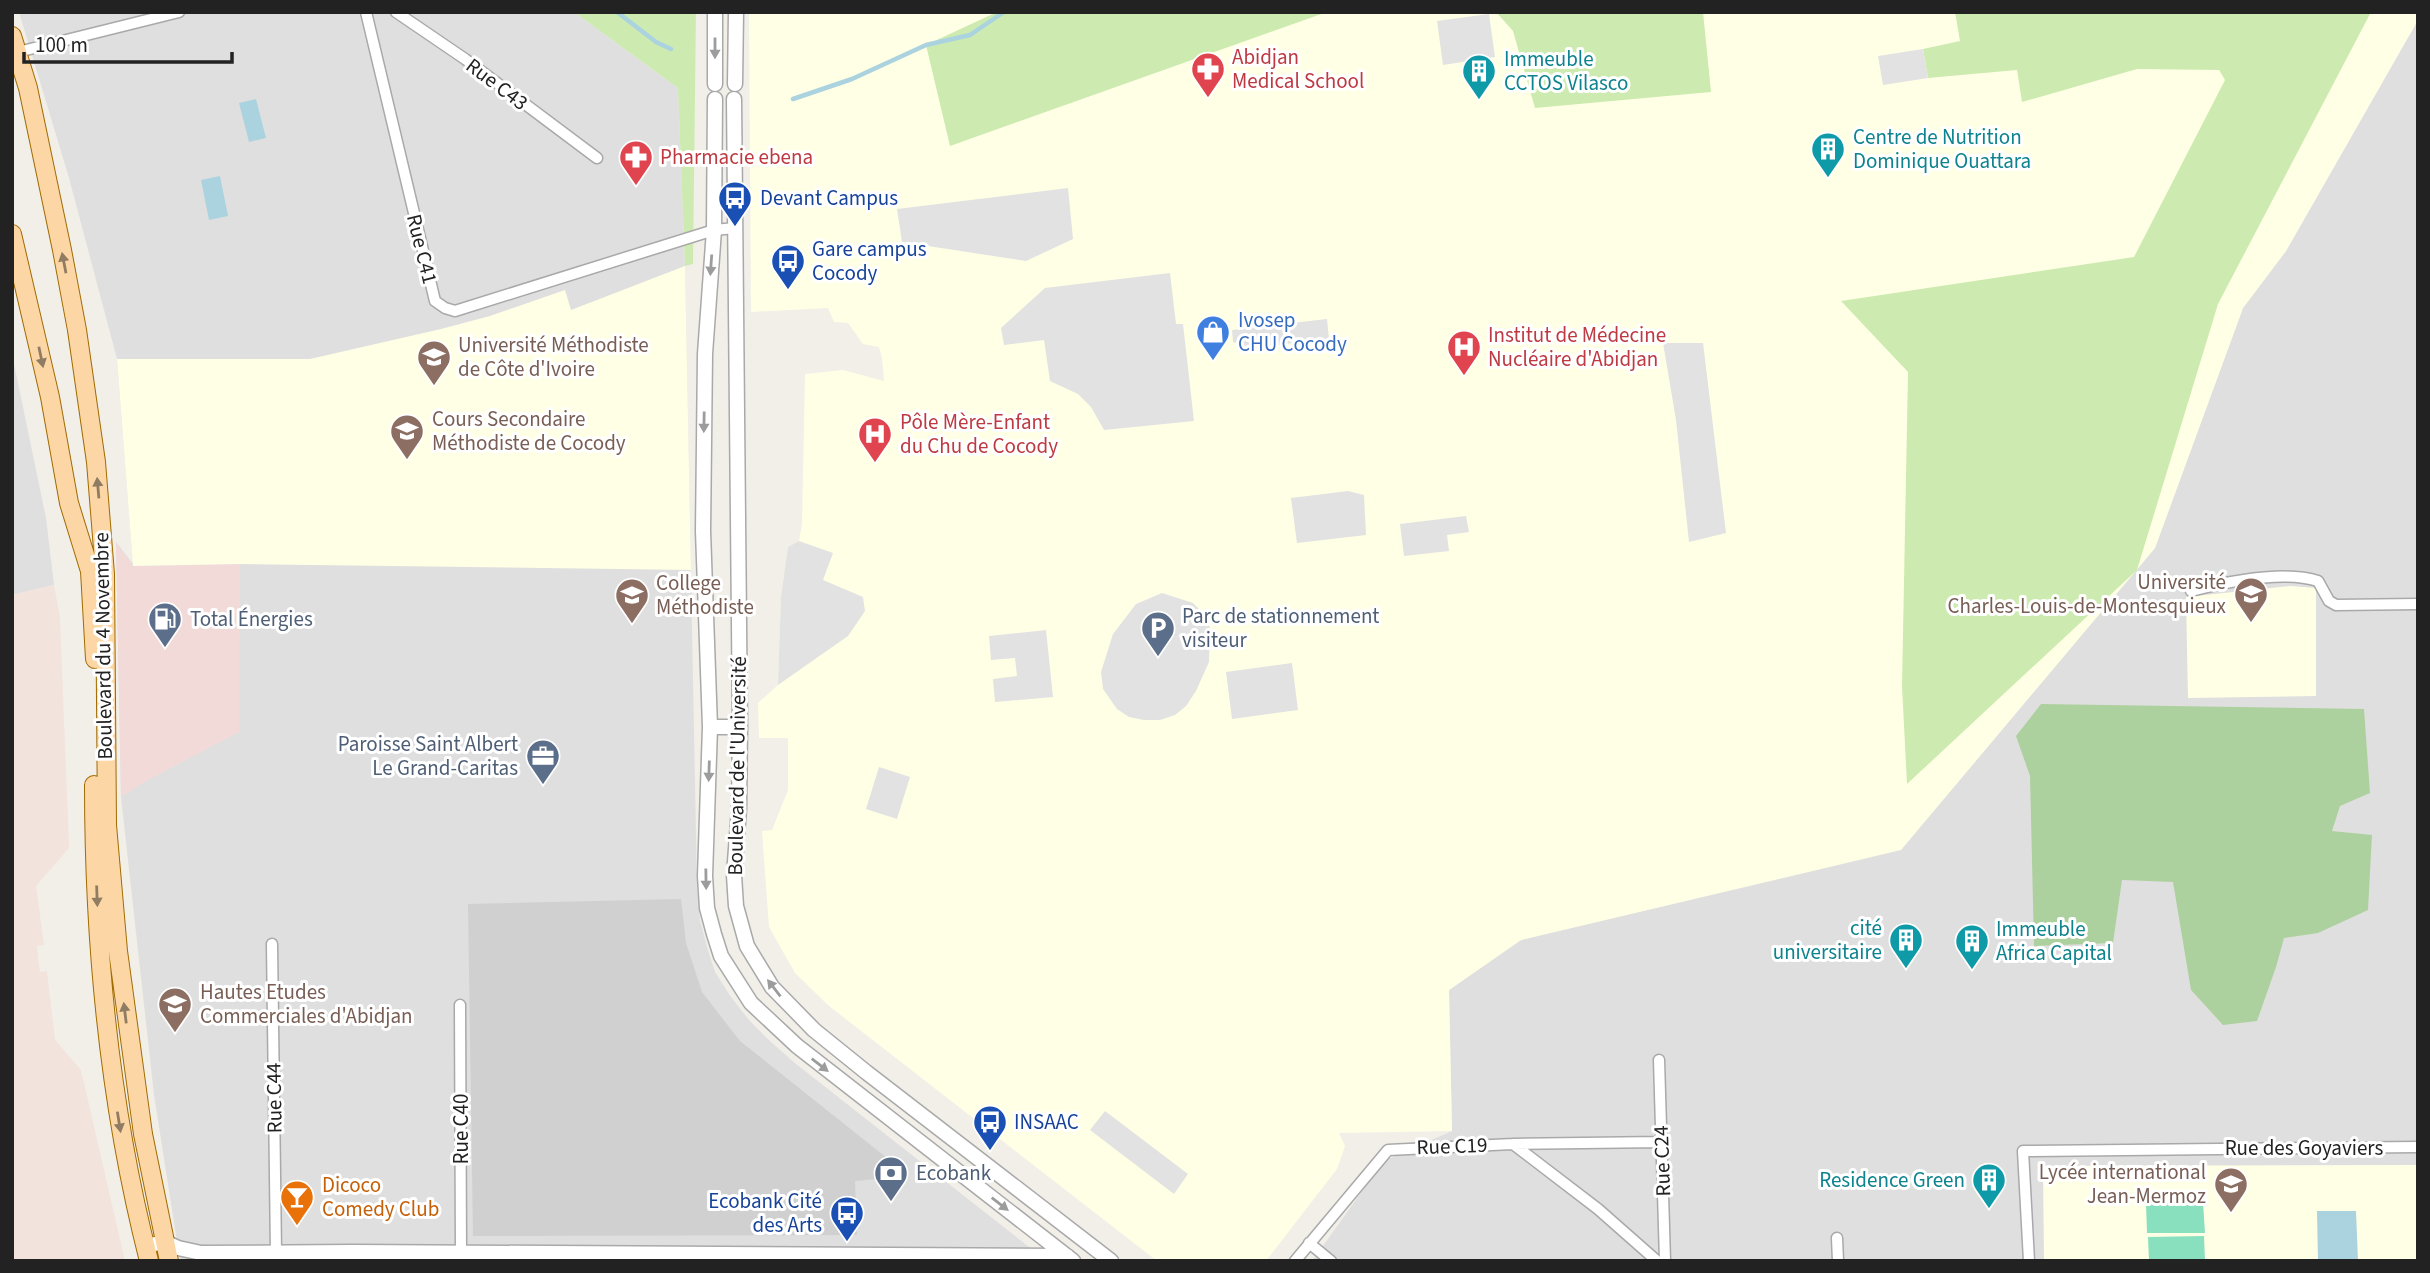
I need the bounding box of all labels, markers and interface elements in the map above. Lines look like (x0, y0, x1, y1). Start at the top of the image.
scale bar (24, 21, 233, 65)
text: 100 m (35, 30, 88, 60)
one-way arrow (709, 38, 721, 60)
place label: Abidjan Medical School (1232, 42, 1364, 96)
place label: Immeuble CCTOS Vilasco (1504, 44, 1628, 98)
pharmacy icon: Abidjan Medical School (1189, 50, 1227, 99)
street label: Rue C43 (460, 51, 534, 117)
building icon: Immeuble CCTOS Vilasco (1460, 52, 1498, 101)
place label: Centre de Nutrition Dominique Ouattara (1853, 122, 2031, 176)
building icon: Centre de Nutrition Dominique Ouattara (1809, 130, 1847, 179)
pharmacy icon: Pharmacie ebena (617, 138, 655, 187)
place label: Pharmacie ebena (660, 142, 813, 172)
bus stop icon: Devant Campus (716, 179, 754, 228)
place label: Devant Campus (760, 183, 898, 213)
street label: Rue C41 (399, 211, 445, 287)
place label: Gare campus Cocody (812, 234, 927, 288)
bus stop icon: Gare campus Cocody (769, 242, 807, 291)
one-way arrow (58, 252, 69, 274)
one-way arrow (705, 255, 716, 277)
place label: Ivosep CHU Cocody (1238, 305, 1347, 359)
shop icon: Ivosep CHU Cocody (1194, 313, 1232, 362)
place label: Institut de Médecine Nucléaire d'Abidjan (1488, 320, 1666, 374)
hospital icon: Institut de Médecine Nucléaire d'Abidjan (1445, 328, 1483, 377)
place label: Université Méthodiste de Côte d'Ivoire (458, 330, 649, 384)
school or university icon: Université Méthodiste de Côte d'Ivoire (415, 338, 453, 387)
one-way arrow (36, 346, 47, 368)
place label: Cours Secondaire Méthodiste de Cocody (432, 404, 626, 458)
place label: Pôle Mère-Enfant du Chu de Cocody (900, 407, 1058, 461)
one-way arrow (699, 411, 710, 433)
school or university icon: Cours Secondaire Méthodiste de Cocody (388, 412, 426, 461)
hospital icon: Pôle Mère-Enfant du Chu de Cocody (856, 415, 894, 464)
one-way arrow (92, 477, 103, 499)
street label: Boulevard du 4 Novembre (86, 532, 120, 760)
place label: Université Charles-Louis-de-Montesquieux (1948, 567, 2227, 621)
place label: College Méthodiste (656, 568, 754, 622)
school or university icon: Université Charles-Louis-de-Montesquieux (2232, 575, 2270, 624)
school or university icon: College Méthodiste (613, 576, 651, 625)
fuel station icon: Total Énergies (146, 600, 184, 649)
place label: Parc de stationnement visiteur (1182, 601, 1379, 655)
place label: Total Énergies (190, 604, 313, 634)
parking icon: Parc de stationnement visiteur (1139, 609, 1177, 658)
street label: Boulevard de l'Université (720, 656, 754, 876)
place label: Paroisse Saint Albert Le Grand-Caritas (338, 729, 518, 783)
office icon: Paroisse Saint Albert Le Grand-Caritas (524, 737, 562, 786)
one-way arrow (703, 760, 715, 782)
one-way arrow (700, 868, 712, 890)
one-way arrow (91, 885, 102, 907)
place label: cité universitaire (1773, 913, 1882, 967)
place label: Immeuble Africa Capital (1996, 914, 2112, 968)
building icon: cité universitaire (1887, 921, 1925, 970)
building icon: Immeuble Africa Capital (1953, 922, 1991, 971)
place label: Hautes Etudes Commerciales d'Abidjan (200, 977, 413, 1031)
one-way arrow (766, 980, 781, 998)
school or university icon: Hautes Etudes Commerciales d'Abidjan (156, 985, 194, 1034)
one-way arrow (120, 1002, 131, 1024)
one-way arrow (811, 1057, 829, 1072)
street label: Rue C44 (258, 1062, 290, 1134)
street label: Rue C40 (446, 1094, 476, 1164)
bus stop icon: INSAAC (971, 1103, 1009, 1152)
place label: INSAAC (1014, 1107, 1079, 1137)
one-way arrow (114, 1111, 125, 1133)
street label: Rue C24 (1646, 1125, 1678, 1197)
street label: Rue C19 (1416, 1130, 1488, 1162)
street label: Rue des Goyaviers (2225, 1133, 2384, 1163)
bank icon: Ecobank (872, 1154, 910, 1203)
place label: Lycée international Jean-Mermoz (2039, 1157, 2206, 1211)
place label: Ecobank (916, 1158, 992, 1188)
building icon: Residence Green (1970, 1161, 2008, 1210)
place label: Residence Green (1819, 1165, 1965, 1195)
school or university icon: Lycée international Jean-Mermoz (2212, 1165, 2250, 1214)
place label: Dicoco Comedy Club (322, 1170, 439, 1224)
bar icon: Dicoco Comedy Club (278, 1178, 316, 1227)
place label: Ecobank Cité des Arts (708, 1186, 822, 1240)
bus stop icon: Ecobank Cité des Arts (828, 1194, 866, 1243)
one-way arrow (991, 1197, 1009, 1211)

